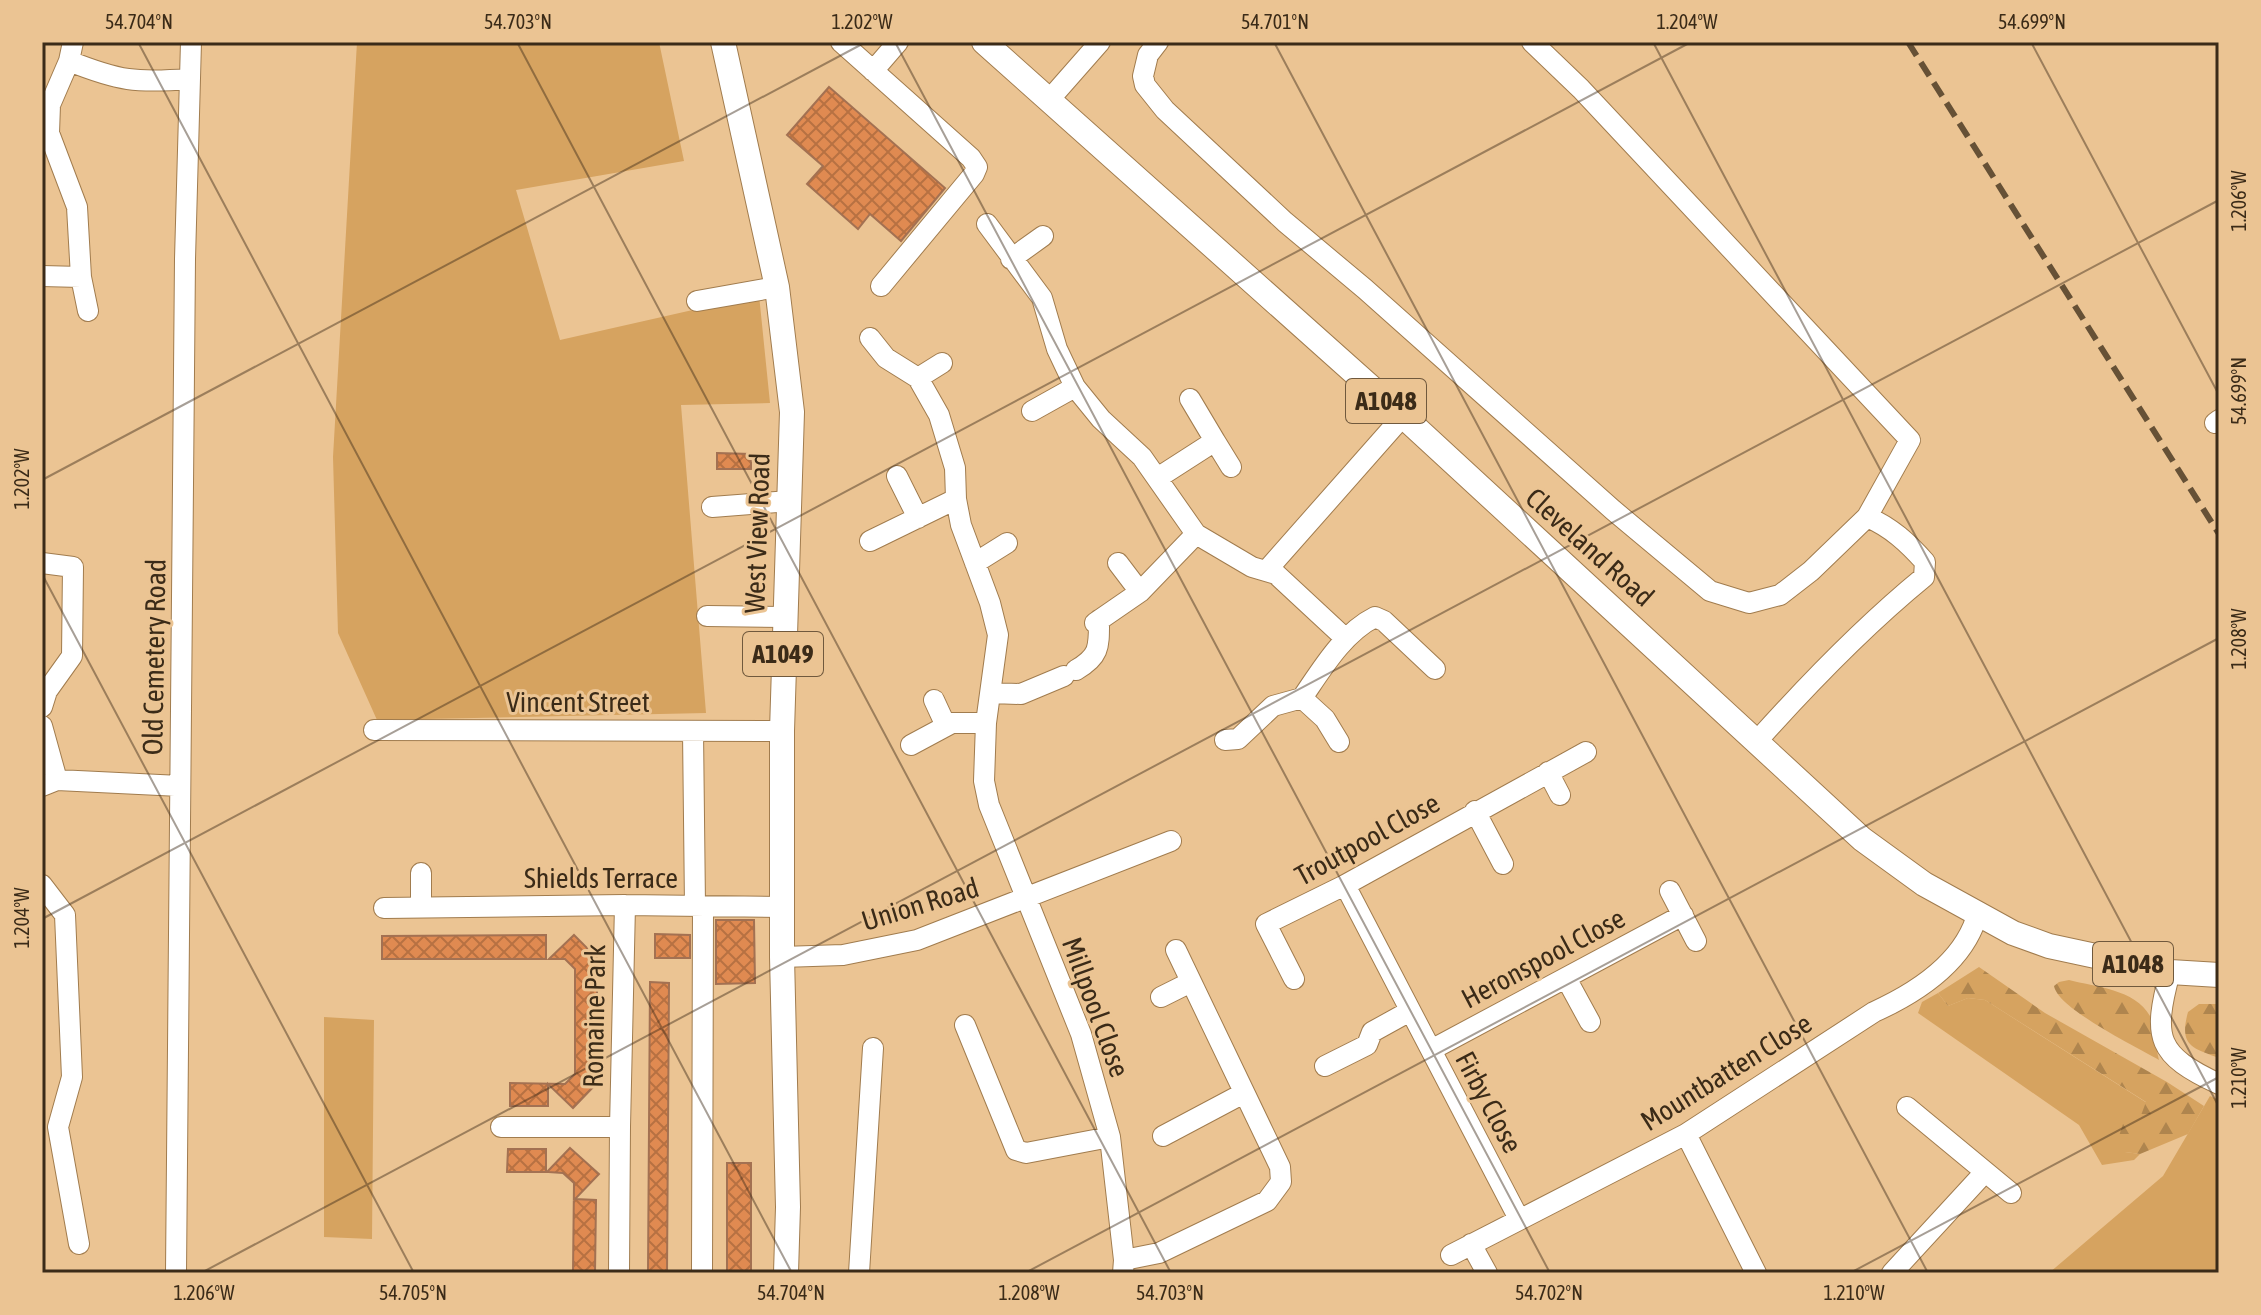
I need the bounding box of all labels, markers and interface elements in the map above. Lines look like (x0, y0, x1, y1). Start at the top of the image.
text: 54.704°N (105, 10, 173, 33)
text: 54.703°N (484, 10, 552, 33)
text: 1.202°W (831, 10, 893, 33)
text: 54.701°N (1241, 10, 1309, 33)
text: 1.204°W (1656, 10, 1718, 33)
text: 54.699°N (1998, 10, 2066, 33)
text: 1.206°W (2227, 170, 2250, 232)
text: 54.699°N (2227, 357, 2250, 425)
road number: A1048 (1346, 379, 1426, 423)
text: 1.202°W (10, 448, 33, 510)
street label: West View Road (738, 452, 776, 614)
street label: Cleveland Road (1520, 481, 1660, 613)
street label: Old Cemetery Road (136, 559, 172, 755)
text: 1.208°W (2227, 608, 2250, 670)
road number: A1049 (743, 632, 823, 676)
street label: Vincent Street (506, 686, 650, 718)
street label: Troutpool Close (1289, 786, 1445, 892)
street label: Shields Terrace (524, 862, 678, 894)
street label: Union Road (858, 871, 982, 937)
text: 1.204°W (10, 887, 33, 949)
street label: Heronspool Close (1456, 902, 1630, 1014)
street label: Millpool Close (1056, 933, 1136, 1081)
road number: A1048 (2093, 942, 2173, 986)
street label: Romaine Park (577, 944, 611, 1088)
street label: Mountbatten Close (1635, 1007, 1817, 1137)
street label: Firby Close (1449, 1046, 1529, 1158)
text: 1.210°W (2227, 1047, 2250, 1109)
text: 1.206°W (173, 1281, 235, 1304)
text: 54.705°N (379, 1281, 447, 1304)
text: 54.704°N (757, 1281, 825, 1304)
text: 1.208°W (998, 1281, 1060, 1304)
text: 54.703°N (1136, 1281, 1204, 1304)
text: 54.702°N (1515, 1281, 1583, 1304)
text: 1.210°W (1823, 1281, 1885, 1304)

